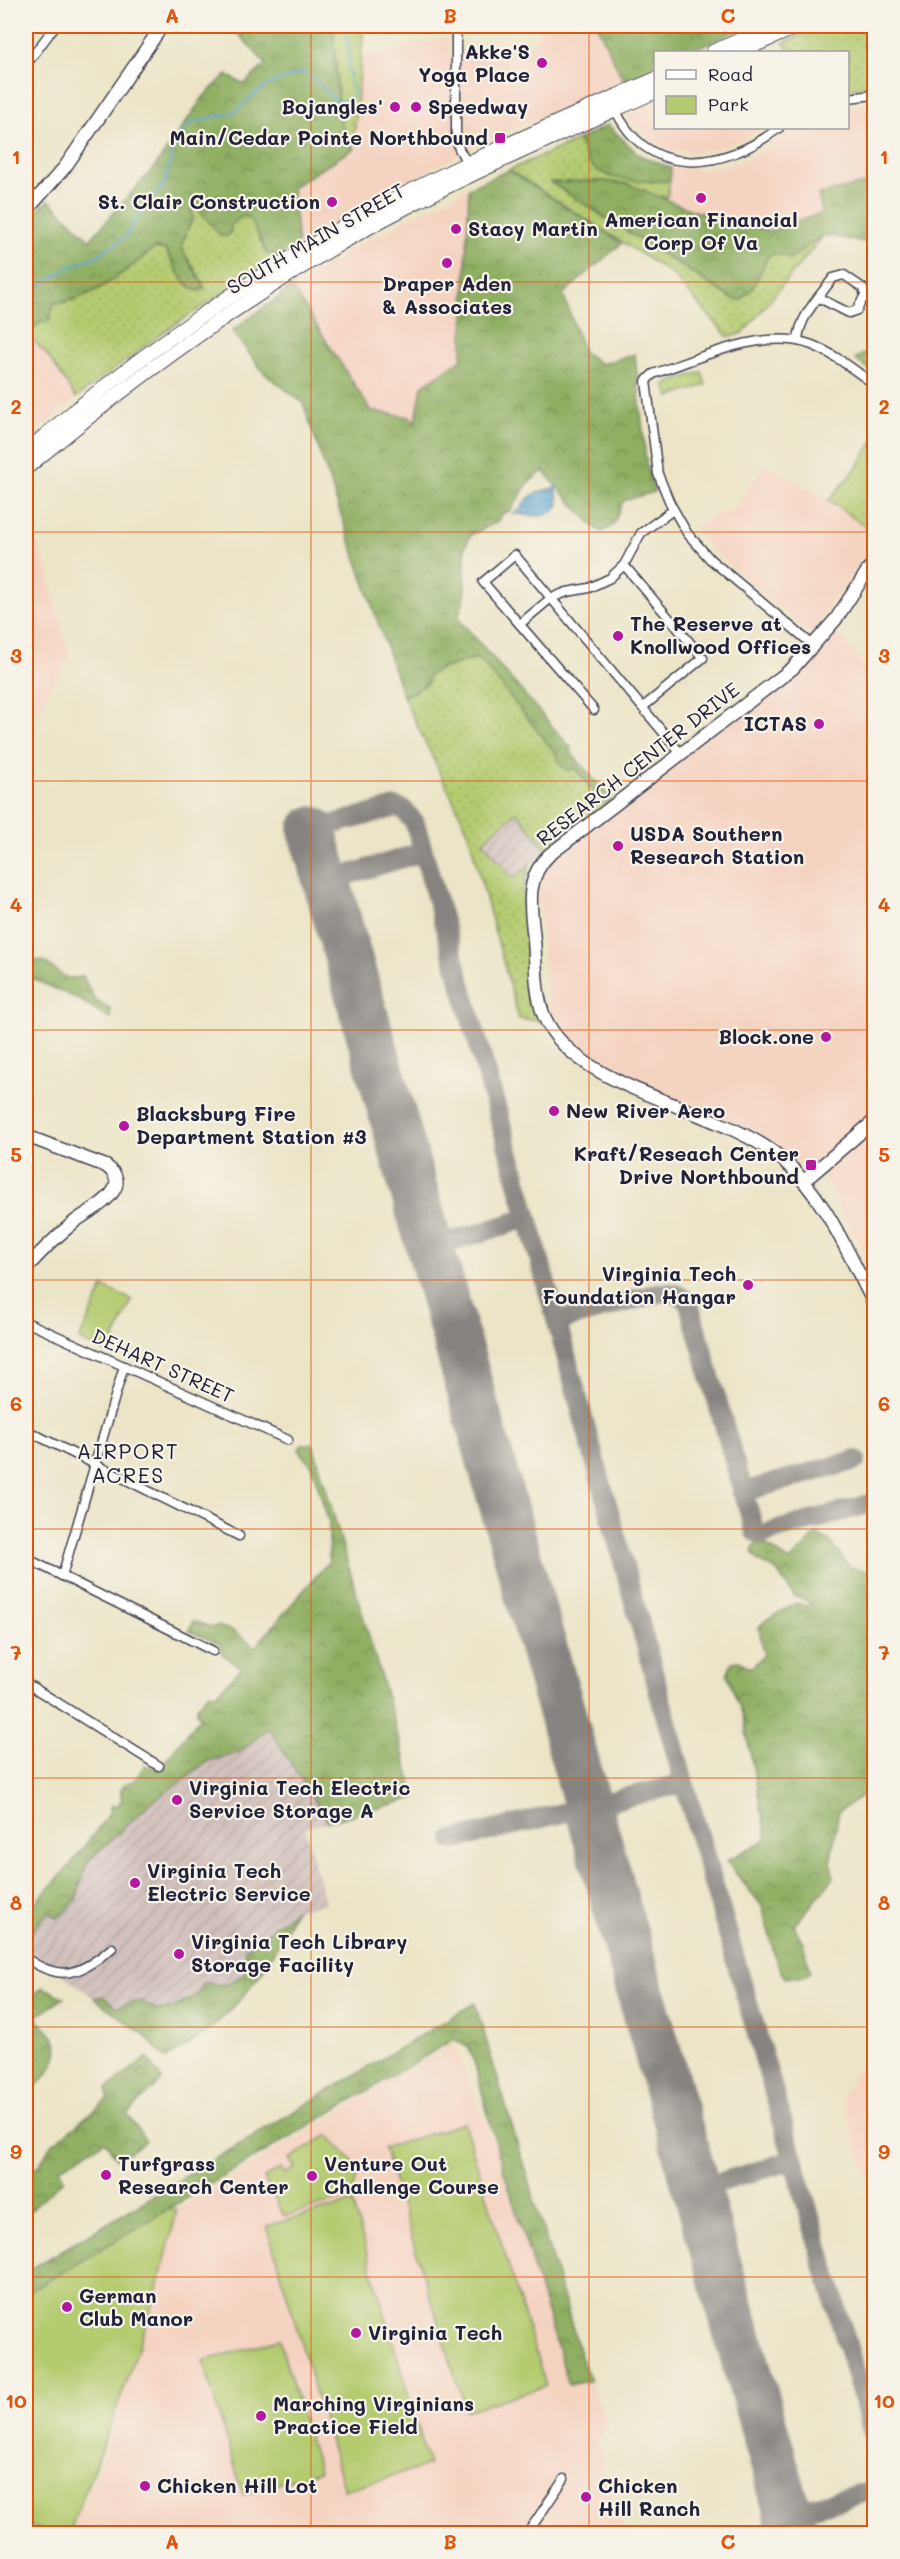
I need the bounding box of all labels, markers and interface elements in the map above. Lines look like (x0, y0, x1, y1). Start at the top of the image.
text: A (165, 2, 179, 28)
text: B (443, 2, 457, 28)
text: C (721, 2, 736, 28)
place label: Akke'S Yoga Place (418, 38, 530, 87)
legend (654, 51, 849, 129)
marker: Akke'S Yoga Place (535, 56, 549, 70)
text: Road (708, 62, 753, 86)
text: Park (708, 92, 749, 116)
place label: Bojangles' (281, 93, 383, 119)
place label: Speedway (428, 93, 528, 119)
marker: Bojangles' (388, 100, 402, 114)
marker: Speedway (409, 100, 423, 114)
place label: Main/Cedar Pointe Northbound (170, 124, 488, 150)
marker: Main/Cedar Pointe Northbound (493, 131, 507, 145)
text: 1 (12, 143, 20, 169)
text: 1 (880, 143, 888, 169)
street label: SOUTH MAIN STREET (222, 177, 409, 300)
place label: St. Clair Construction (98, 188, 320, 214)
marker: American Financial Corp Of Va (694, 191, 708, 205)
marker: St. Clair Construction (325, 195, 339, 209)
place label: American Financial Corp Of Va (604, 206, 798, 255)
place label: Stacy Martin (468, 215, 598, 241)
marker: Stacy Martin (449, 222, 463, 236)
marker: Draper Aden & Associates (440, 256, 454, 270)
place label: Draper Aden & Associates (382, 270, 512, 319)
text: 2 (10, 393, 22, 419)
text: 2 (878, 393, 890, 419)
place label: The Reserve at Knollwood Offices (630, 610, 811, 659)
marker: The Reserve at Knollwood Offices (611, 629, 625, 643)
text: 3 (10, 642, 22, 668)
text: 3 (878, 642, 890, 668)
street label: RESEARCH CENTER DRIVE (531, 676, 744, 851)
place label: ICTAS (744, 710, 807, 736)
marker: ICTAS (812, 717, 826, 731)
place label: USDA Southern Research Station (630, 820, 804, 869)
marker: USDA Southern Research Station (611, 839, 625, 853)
text: 4 (10, 891, 23, 917)
text: 4 (878, 891, 891, 917)
place label: Block.one (719, 1023, 814, 1049)
marker: Block.one (819, 1030, 833, 1044)
place label: New River Aero (566, 1097, 725, 1123)
place label: Blacksburg Fire Department Station #3 (136, 1100, 366, 1149)
marker: New River Aero (547, 1104, 561, 1118)
marker: Blacksburg Fire Department Station #3 (117, 1119, 131, 1133)
place label: Kraft/Reseach Center Drive Northbound (574, 1140, 799, 1189)
text: 5 (10, 1141, 22, 1167)
text: 5 (878, 1141, 890, 1167)
marker: Kraft/Reseach Center Drive Northbound (804, 1158, 818, 1172)
place label: Virginia Tech Foundation Hangar (542, 1260, 736, 1309)
marker: Virginia Tech Foundation Hangar (741, 1278, 755, 1292)
street label: DEHART STREET (88, 1322, 239, 1408)
text: 6 (10, 1390, 22, 1416)
text: 6 (878, 1390, 890, 1416)
district label: AIRPORT ACRES (77, 1437, 179, 1488)
text: 7 (10, 1639, 22, 1665)
text: 7 (878, 1639, 890, 1665)
place label: Virginia Tech Electric Service Storage A (189, 1774, 410, 1823)
marker: Virginia Tech Electric Service Storage A (170, 1793, 184, 1807)
place label: Virginia Tech Electric Service (147, 1857, 311, 1906)
marker: Virginia Tech Electric Service (128, 1876, 142, 1890)
text: 8 (10, 1889, 22, 1915)
text: 8 (878, 1889, 890, 1915)
place label: Virginia Tech Library Storage Facility (191, 1928, 408, 1977)
marker: Virginia Tech Library Storage Facility (172, 1947, 186, 1961)
text: 9 (10, 2138, 22, 2164)
text: 9 (878, 2138, 890, 2164)
place label: Turfgrass Research Center (118, 2150, 289, 2199)
place label: Venture Out Challenge Course (324, 2150, 499, 2199)
marker: Turfgrass Research Center (99, 2168, 113, 2182)
marker: Venture Out Challenge Course (305, 2169, 319, 2183)
place label: German Club Manor (79, 2282, 193, 2331)
marker: German Club Manor (60, 2300, 74, 2314)
place label: Virginia Tech (368, 2319, 502, 2345)
marker: Virginia Tech (349, 2326, 363, 2340)
text: 10 (5, 2387, 27, 2413)
text: 10 (873, 2387, 895, 2413)
place label: Marching Virginians Practice Field (273, 2390, 474, 2439)
marker: Marching Virginians Practice Field (254, 2409, 268, 2423)
place label: Chicken Hill Lot (157, 2472, 317, 2498)
place label: Chicken Hill Ranch (598, 2472, 700, 2521)
marker: Chicken Hill Lot (138, 2479, 152, 2493)
marker: Chicken Hill Ranch (579, 2490, 593, 2504)
text: A (165, 2528, 179, 2554)
text: B (443, 2528, 457, 2554)
text: C (721, 2528, 736, 2554)

